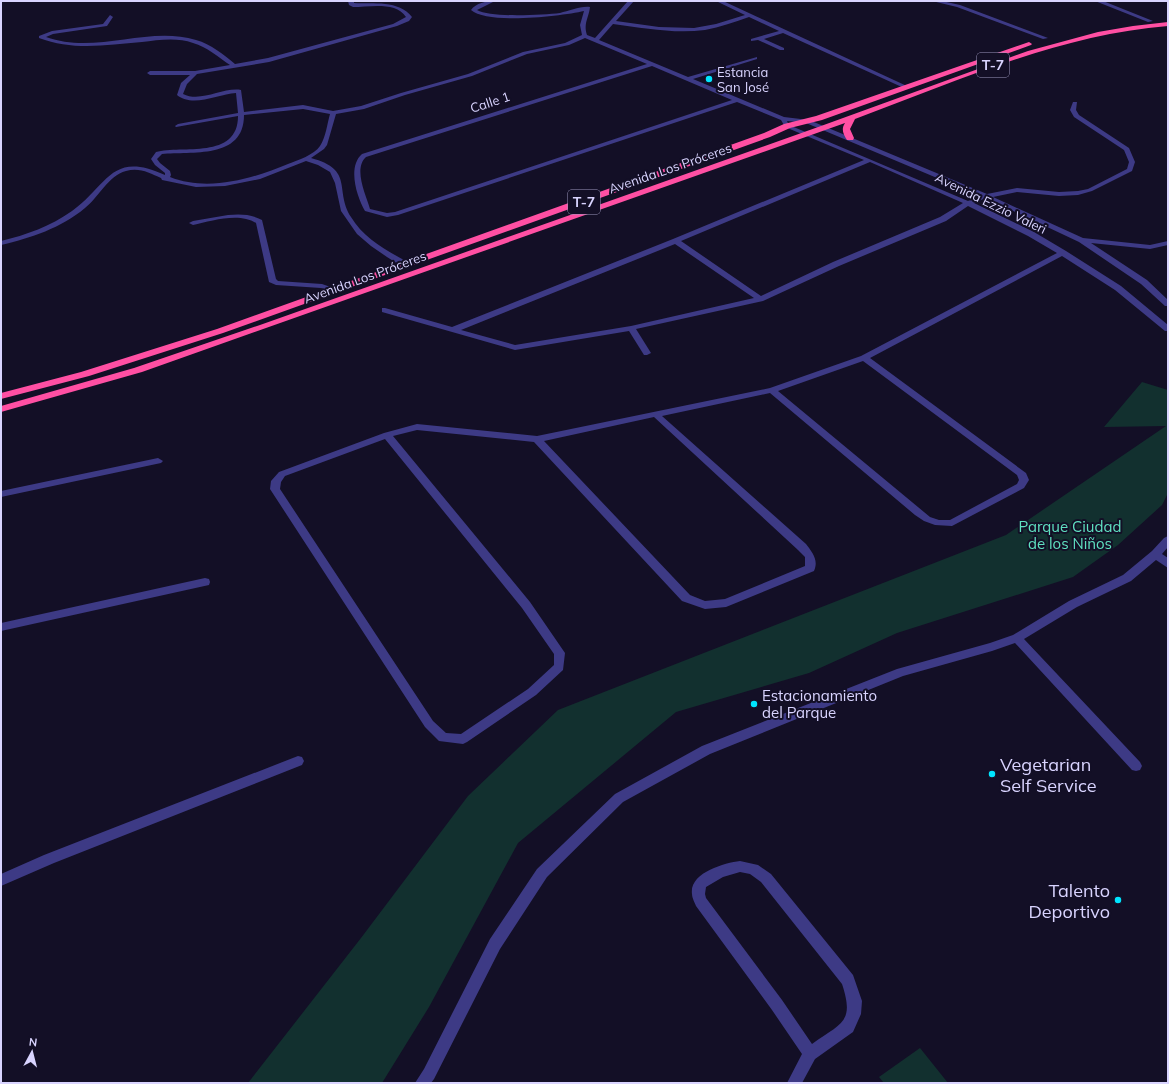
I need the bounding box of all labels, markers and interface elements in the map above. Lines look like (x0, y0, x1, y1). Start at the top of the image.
road number: T-7 (977, 53, 1009, 77)
place label: Estancia San José (717, 64, 769, 95)
marker: Estancia San José (704, 74, 714, 84)
street label: Calle 1 (468, 88, 512, 116)
street label: Avenida Los Próceres (606, 139, 734, 197)
street label: Avenida Ezzio Valeri (933, 169, 1049, 237)
road number: T-7 (568, 190, 600, 214)
street label: Avenida Los Próceres (302, 247, 428, 307)
park label: Parque Ciudad de los Niños (1019, 517, 1121, 553)
place label: Estacionamiento del Parque (762, 686, 877, 722)
marker: Estacionamiento del Parque (749, 699, 759, 709)
place label: Vegetarian Self Service (1000, 753, 1097, 797)
marker: Vegetarian Self Service (987, 769, 997, 779)
place label: Talento Deportivo (1028, 879, 1110, 923)
marker: Talento Deportivo (1113, 895, 1123, 905)
north arrow (12, 1032, 52, 1072)
text: N (28, 1035, 38, 1050)

